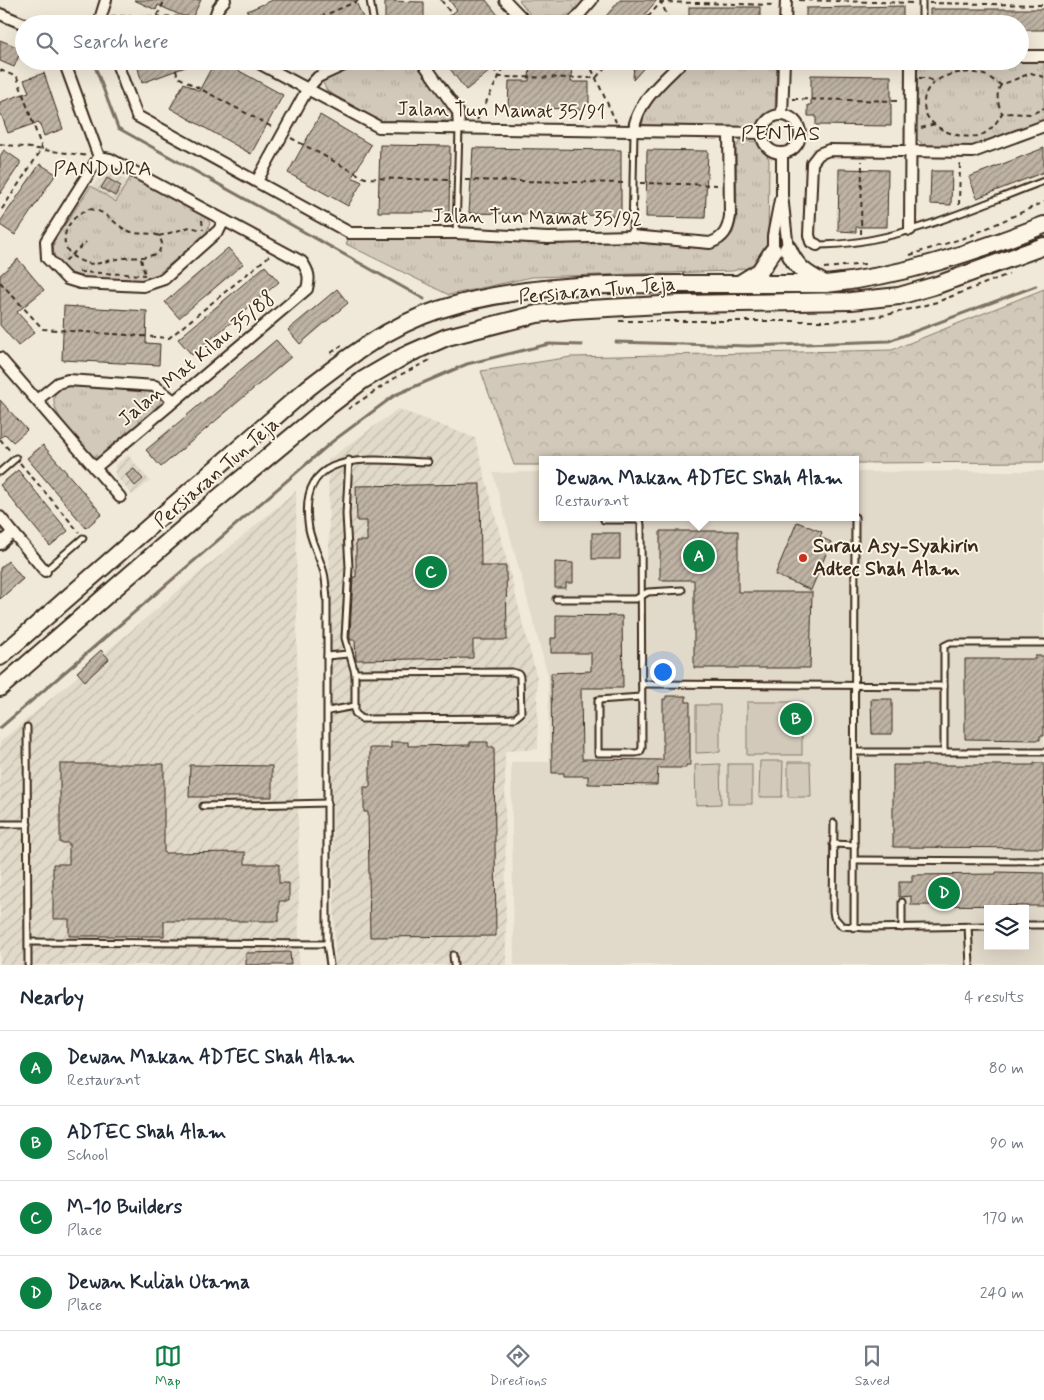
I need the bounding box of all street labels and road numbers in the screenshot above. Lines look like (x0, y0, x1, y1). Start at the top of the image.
street label: Jalan Tun Mamat 35/91 (397, 96, 605, 126)
street label: Jalan Tun Mamat 35/92 (432, 203, 642, 233)
street label: Persiaran Tun Teja (517, 271, 677, 311)
street label: Jalan Mat Kilau 35/88 (113, 285, 281, 433)
street label: Persiaran Tun Teja (149, 411, 285, 535)

